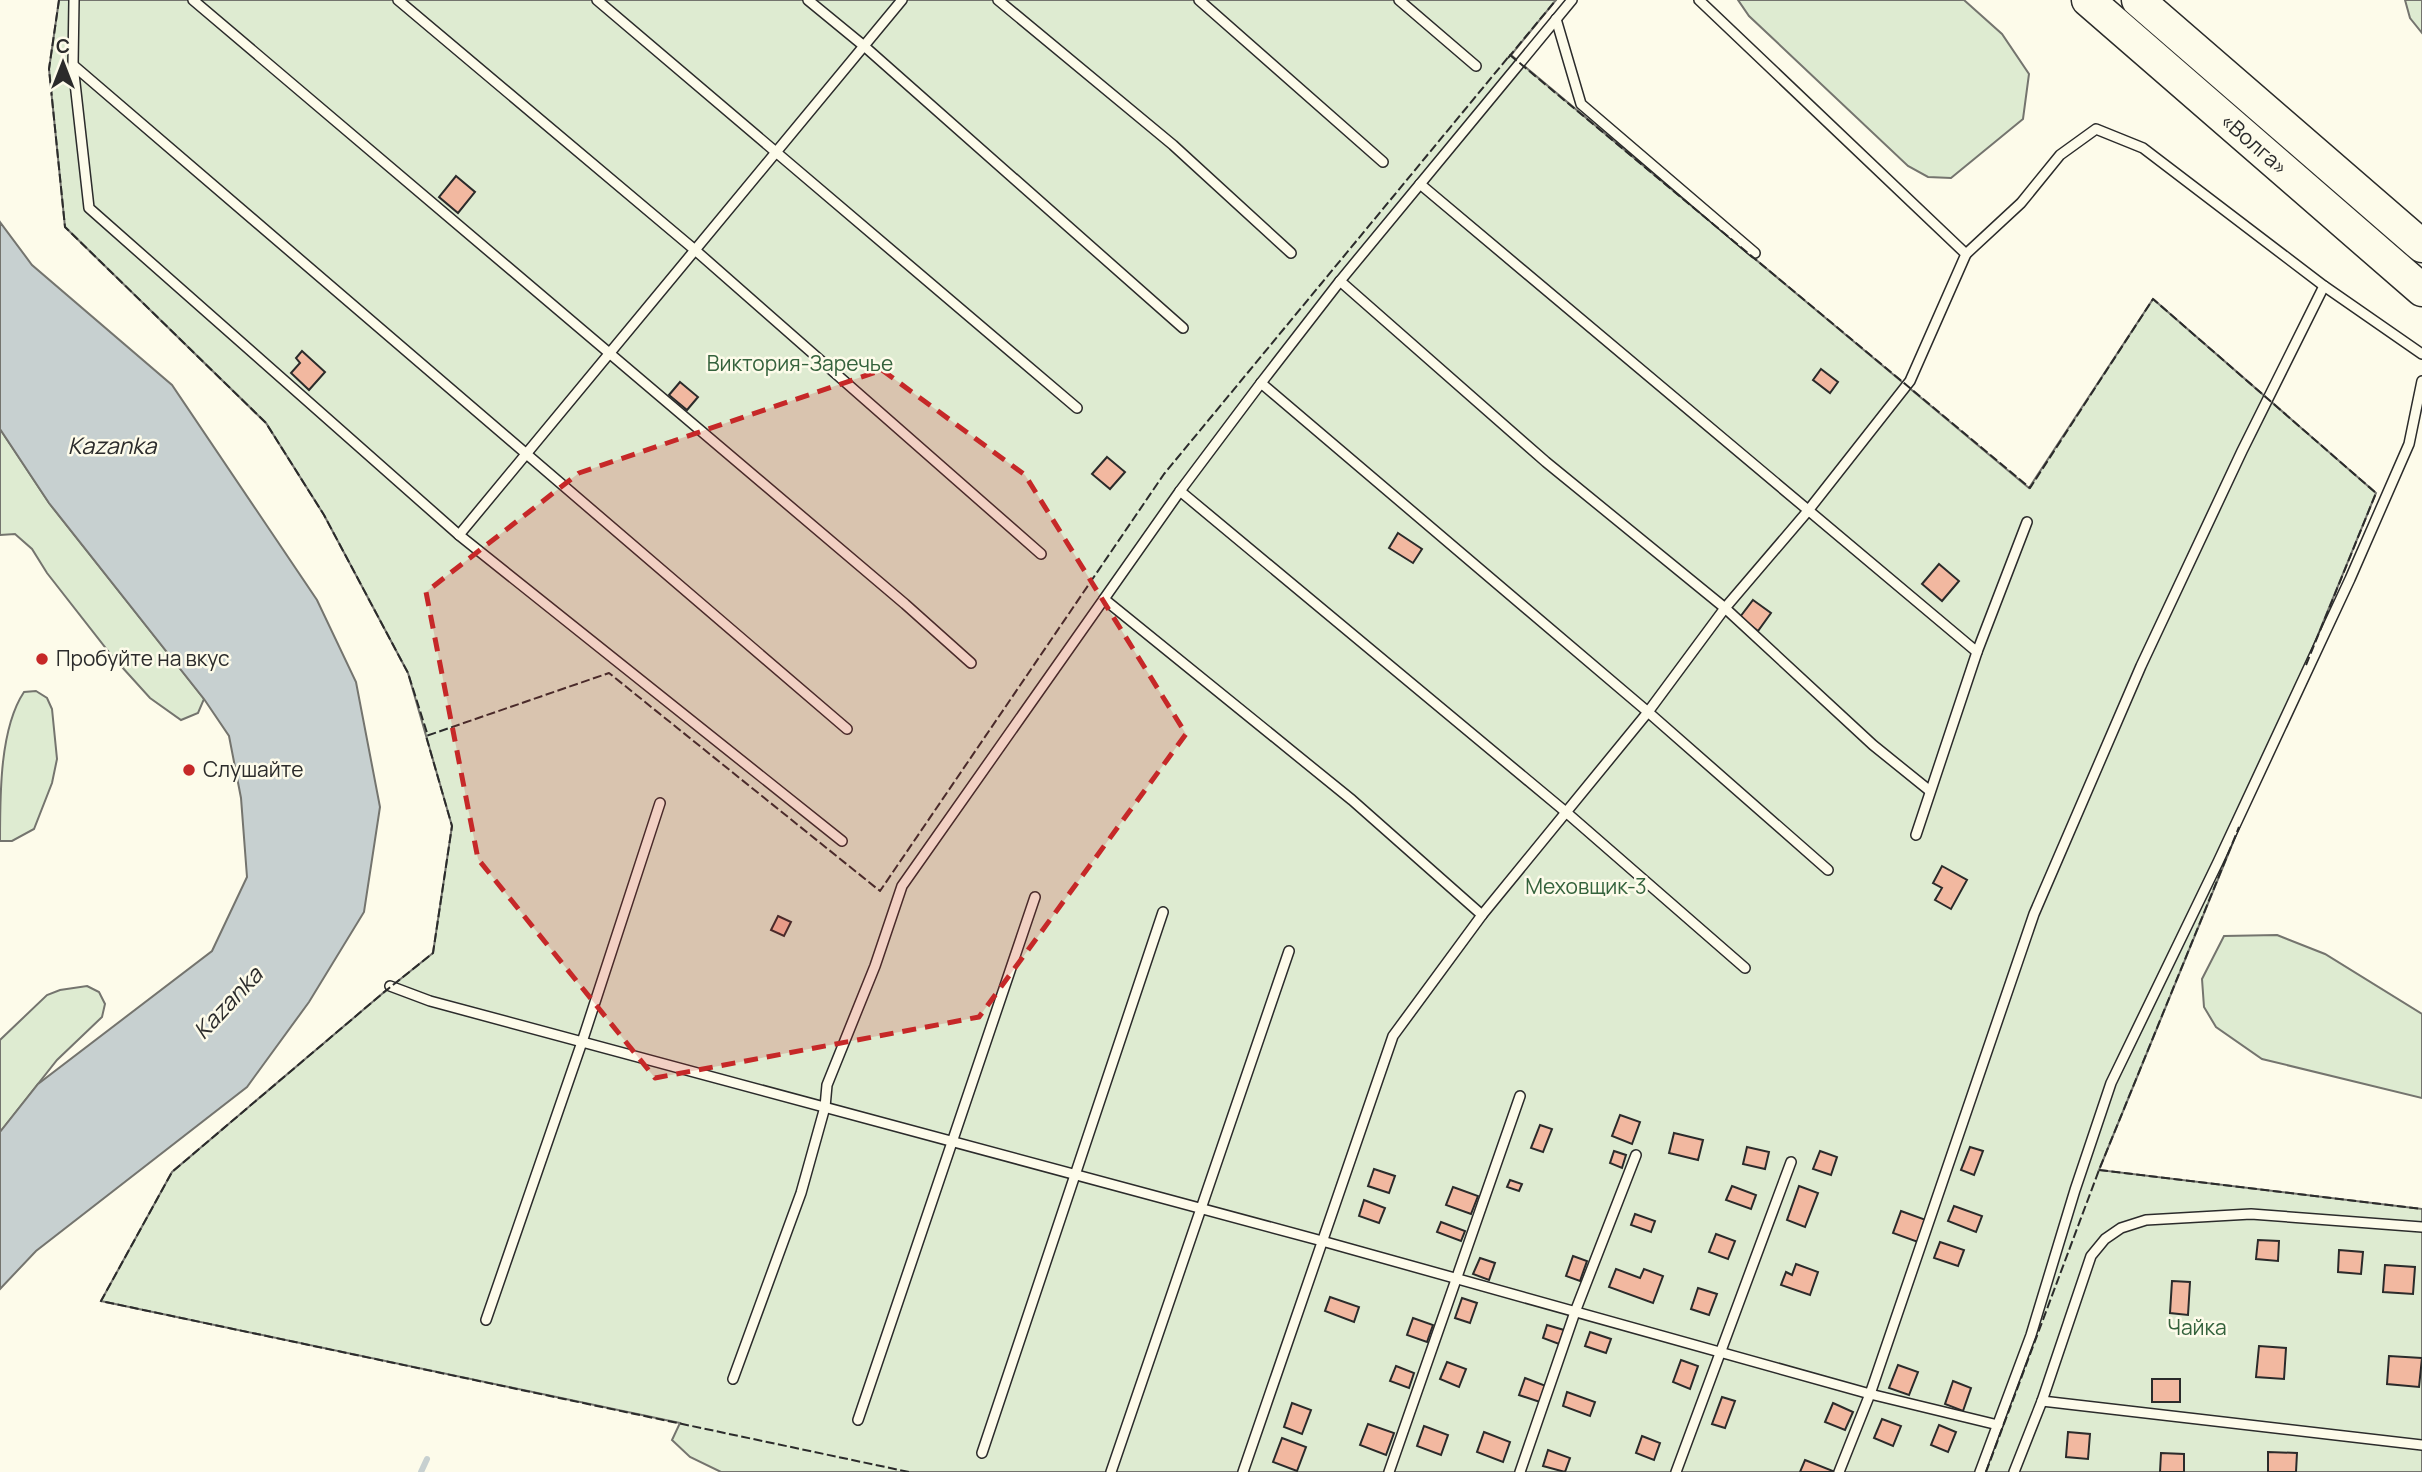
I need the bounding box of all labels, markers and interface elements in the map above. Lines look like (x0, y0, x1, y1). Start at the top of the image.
north arrow (28, 28, 98, 98)
text: С (56, 33, 70, 59)
street label: «Волга» (2215, 106, 2295, 181)
park label: Виктория-Заречье (707, 349, 893, 377)
water label: Kazanka (68, 429, 157, 461)
place label: Пробуйте на вкус (56, 644, 230, 672)
marker: Пробуйте на вкус (34, 651, 50, 667)
place label: Слушайте (203, 755, 304, 783)
marker: Слушайте (181, 762, 197, 778)
park label: Меховщик-3 (1525, 872, 1647, 900)
water label: Kazanka (185, 958, 270, 1046)
park label: Чайка (2167, 1313, 2227, 1341)

